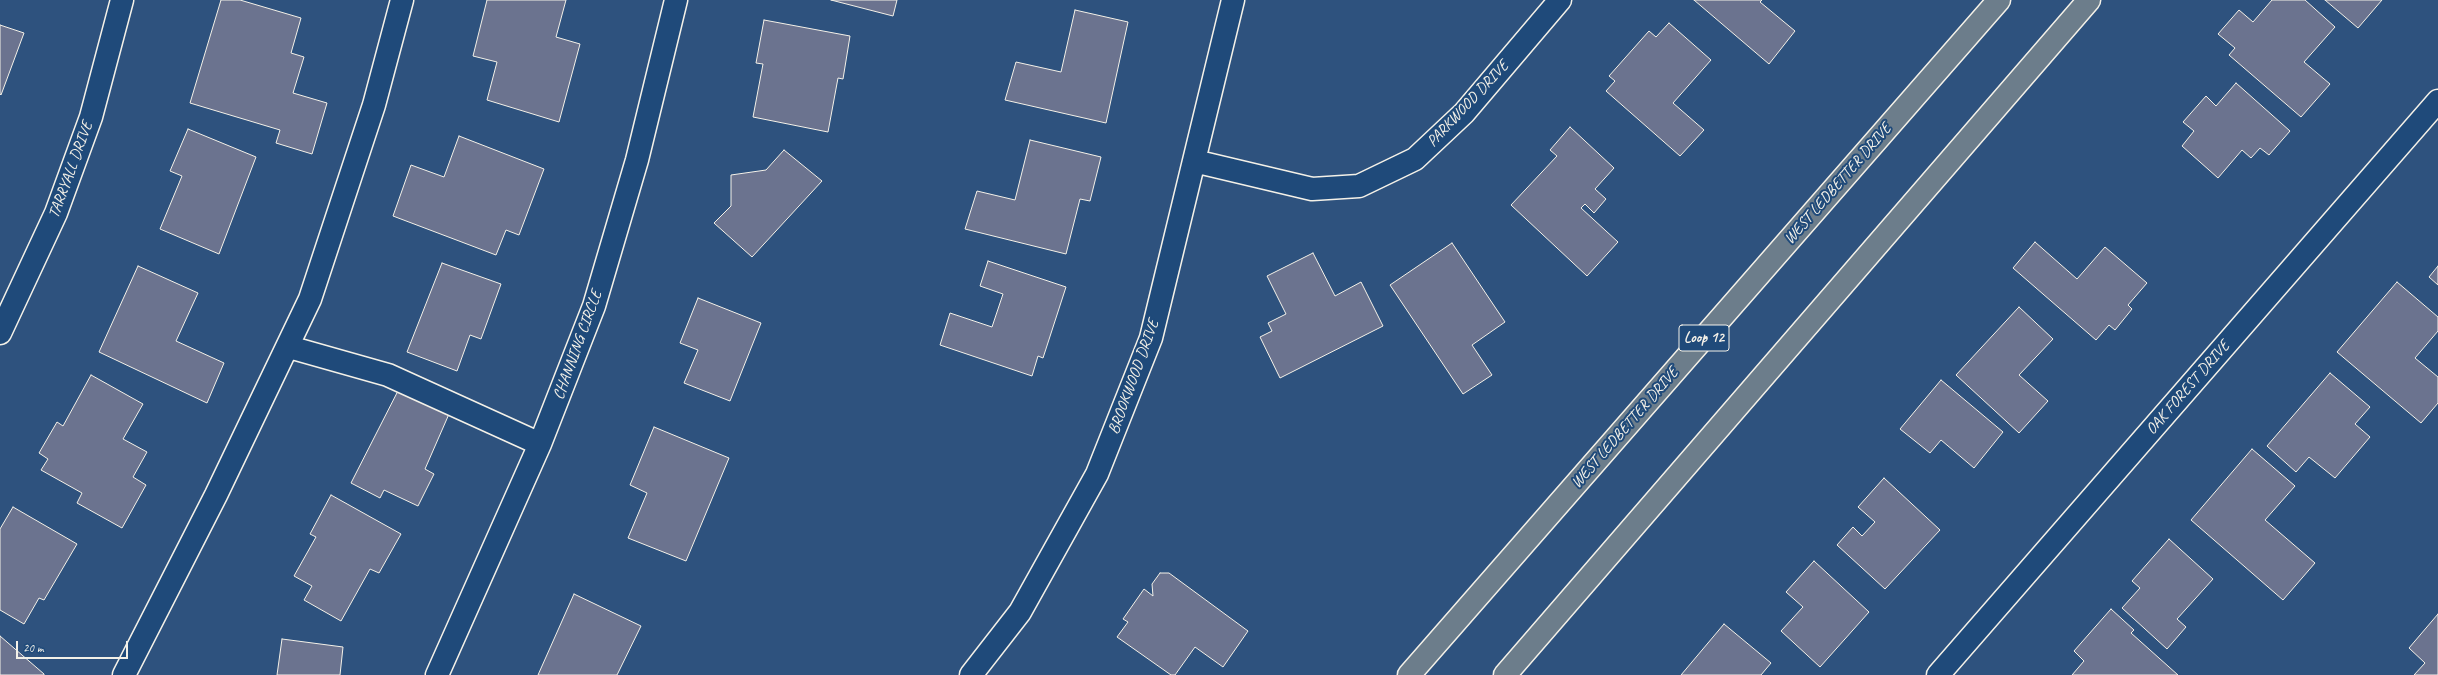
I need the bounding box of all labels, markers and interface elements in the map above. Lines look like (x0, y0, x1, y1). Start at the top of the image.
street label: PARKWOOD DRIVE (1423, 57, 1513, 151)
street label: TARRYALL DRIVE (45, 119, 97, 221)
street label: WEST LEDBETTER DRIVE (1780, 120, 1896, 248)
street label: CHANNING CIRCLE (549, 288, 607, 402)
street label: BROOKWOOD DRIVE (1104, 317, 1164, 437)
road number: Loop 12 (1679, 325, 1729, 351)
street label: OAK FOREST DRIVE (2142, 337, 2234, 439)
street label: WEST LEDBETTER DRIVE (1567, 364, 1683, 492)
scale bar (18, 633, 130, 659)
text: 20 m (23, 640, 43, 656)

